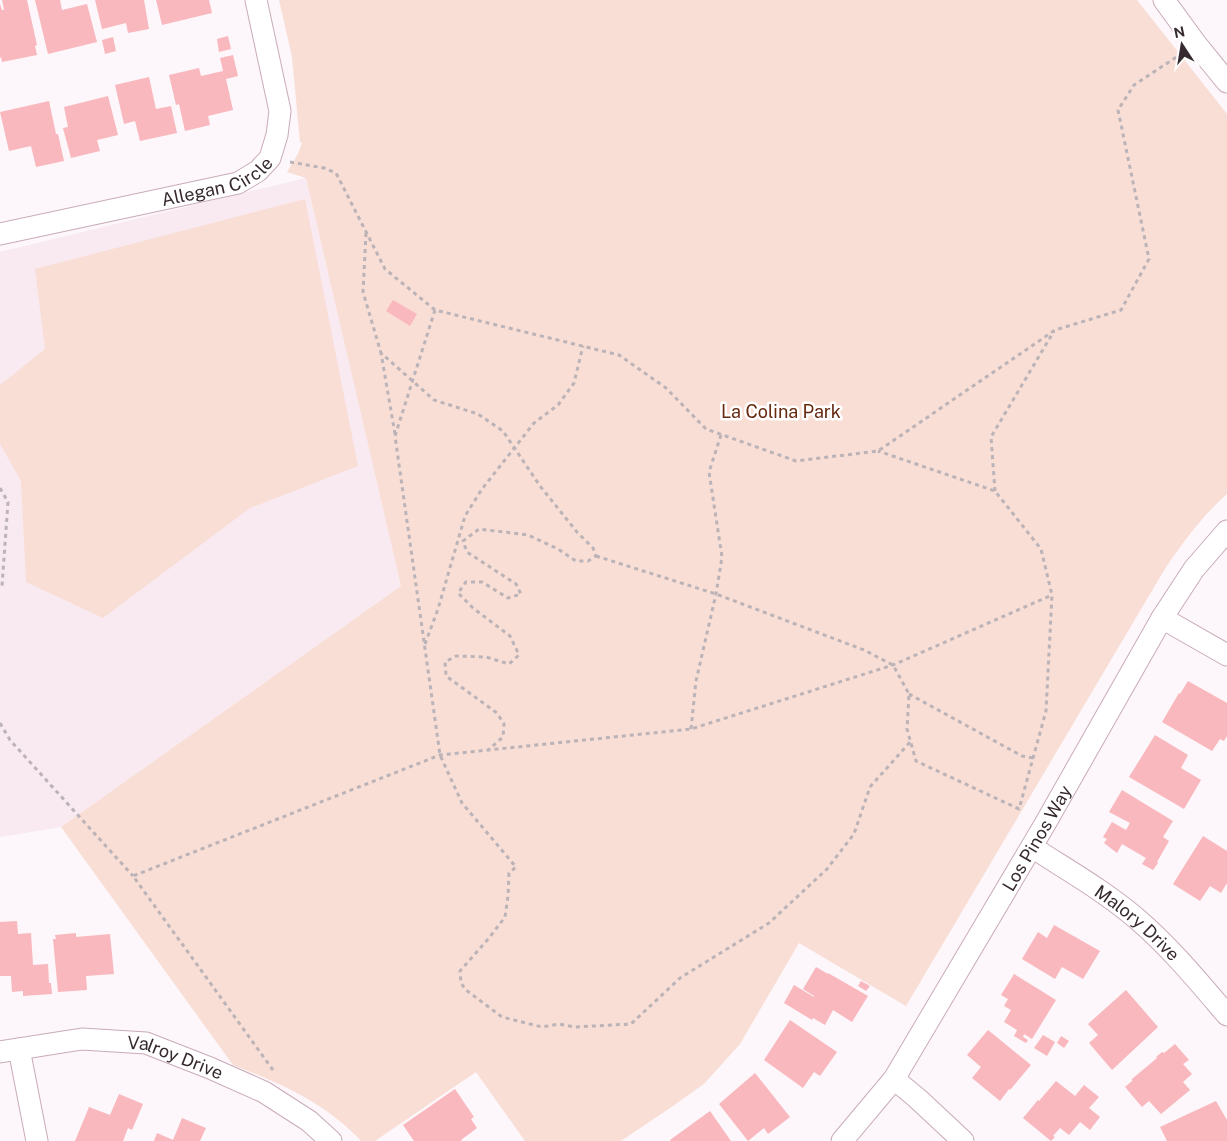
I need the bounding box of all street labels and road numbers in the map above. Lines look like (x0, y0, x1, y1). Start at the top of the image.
street label: Allegan Circle (159, 152, 277, 210)
street label: Los Pinos Way (997, 781, 1076, 894)
street label: Malory Drive (1091, 880, 1184, 965)
street label: Valroy Drive (127, 1031, 227, 1083)

